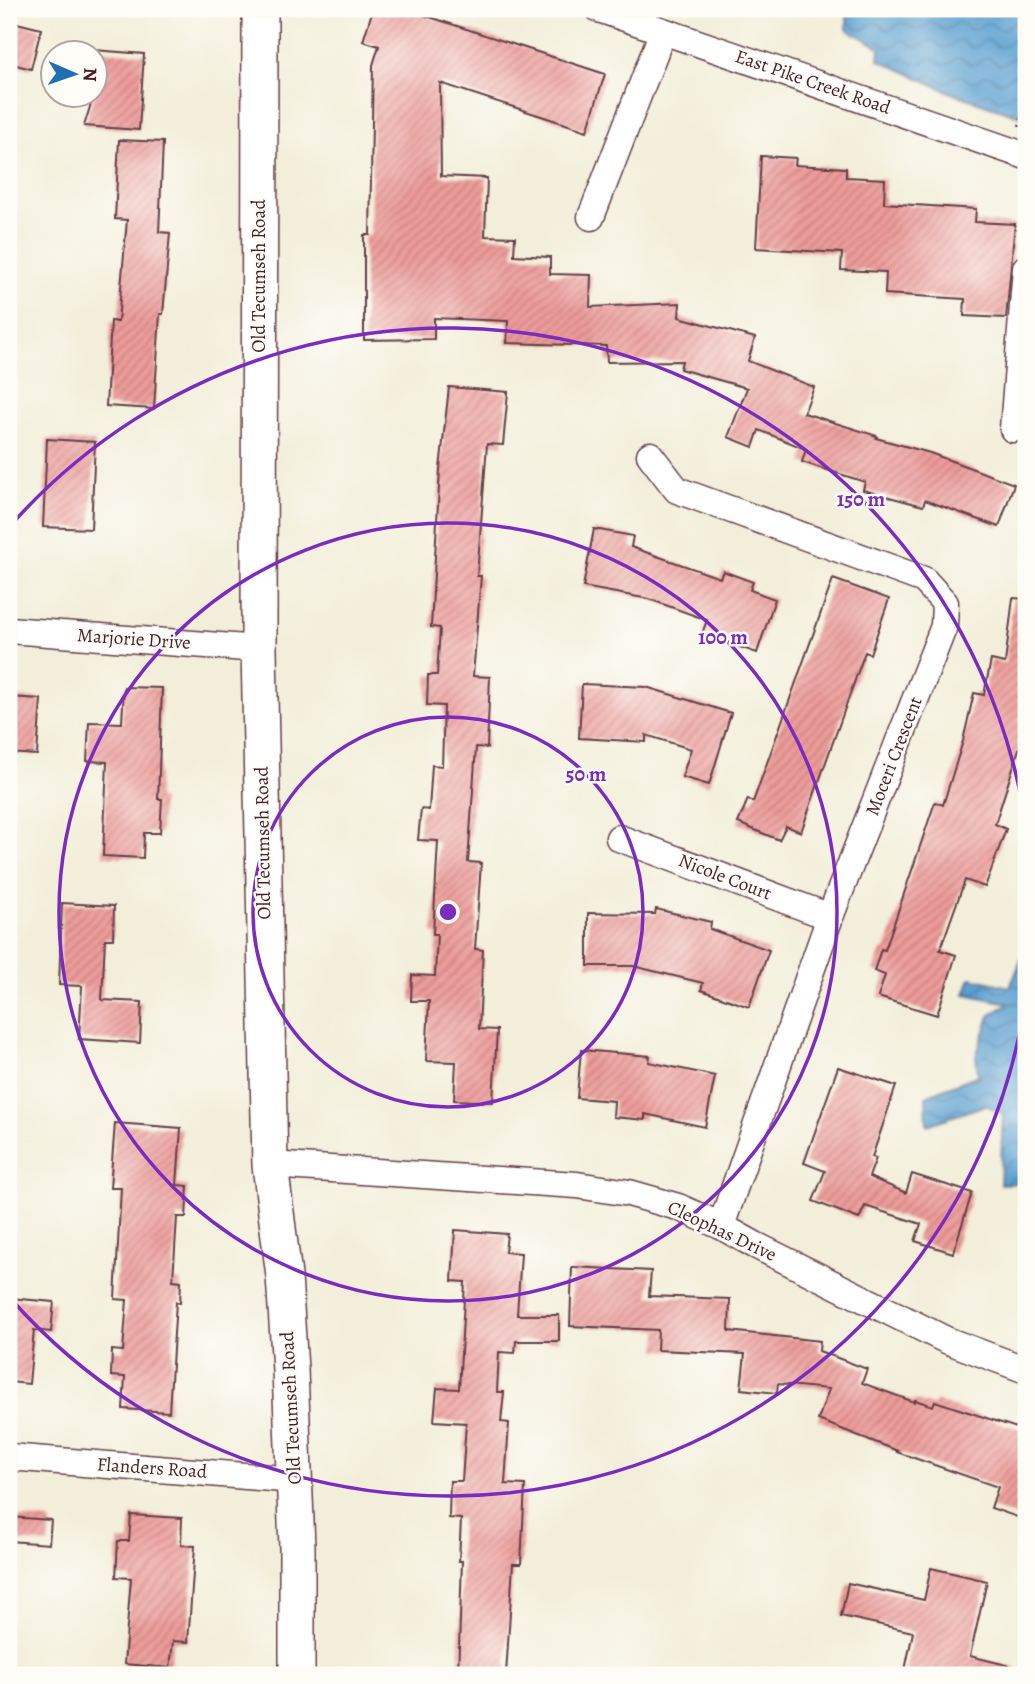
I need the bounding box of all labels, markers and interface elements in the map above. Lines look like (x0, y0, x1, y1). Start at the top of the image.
north arrow (38, 38, 108, 108)
street label: East Pike Creek Road (732, 43, 895, 121)
text: N (77, 67, 103, 82)
street label: Old Tecumseh Road (246, 199, 272, 353)
text: 150 m (837, 485, 886, 513)
street label: Marjorie Drive (76, 622, 192, 656)
text: 100 m (698, 623, 748, 651)
street label: Moceri Crescent (859, 693, 929, 819)
text: 50 m (566, 760, 607, 788)
street label: Old Tecumseh Road (249, 765, 277, 920)
street label: Nicole Court (675, 847, 775, 907)
centre of rings (436, 900, 460, 924)
street label: Cleophas Drive (663, 1194, 781, 1268)
street label: Old Tecumseh Road (274, 1330, 308, 1485)
street label: Flanders Road (96, 1451, 209, 1485)

